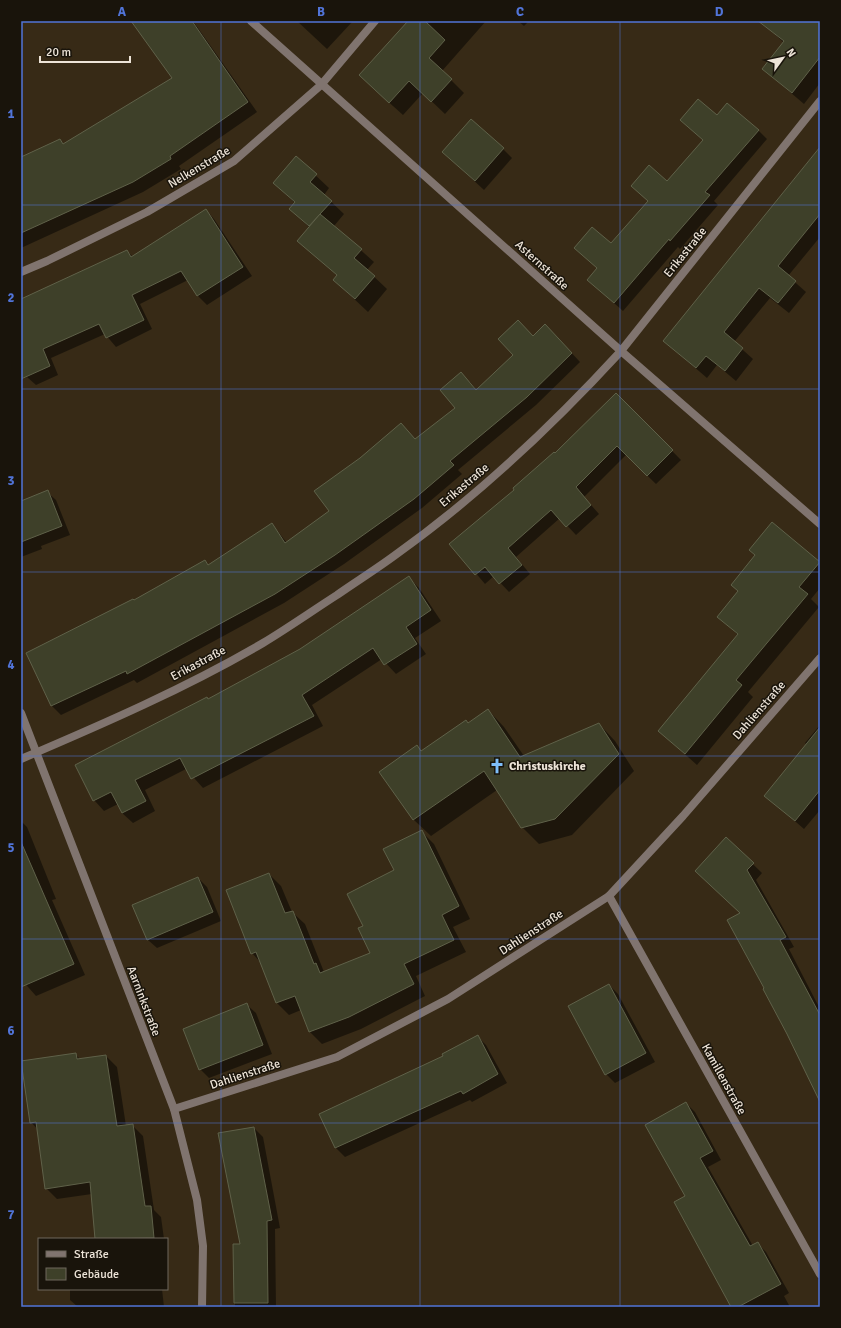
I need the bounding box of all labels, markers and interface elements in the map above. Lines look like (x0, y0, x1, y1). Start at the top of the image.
text: A (118, 4, 127, 20)
text: B (317, 4, 325, 20)
text: C (516, 4, 524, 20)
text: D (715, 4, 724, 20)
scale bar (40, 38, 130, 64)
north arrow (763, 38, 803, 78)
text: 20 m (46, 45, 71, 60)
text: N (783, 46, 799, 60)
text: 1 (7, 106, 15, 122)
street label: Nelkenstraße (166, 143, 233, 192)
street label: Erikastraße (661, 224, 710, 280)
street label: Asternstraße (512, 237, 572, 293)
text: 2 (7, 290, 15, 306)
street label: Erikastraße (436, 460, 492, 510)
text: 3 (7, 473, 15, 489)
street label: Erikastraße (168, 643, 228, 684)
text: 4 (7, 657, 15, 673)
street label: Dahlienstraße (730, 678, 789, 743)
church icon: Christuskirche (488, 757, 506, 775)
place label: Christuskirche (509, 759, 586, 774)
text: 5 (7, 840, 15, 856)
street label: Dahlienstraße (497, 906, 566, 959)
street label: Aarninkstraße (123, 964, 164, 1038)
text: 6 (7, 1023, 15, 1039)
street label: Kamillenstraße (698, 1041, 749, 1117)
street label: Dahlienstraße (208, 1056, 282, 1093)
text: 7 (7, 1207, 15, 1223)
legend (38, 1238, 168, 1290)
text: Straße (74, 1247, 109, 1262)
text: Gebäude (74, 1267, 119, 1282)

